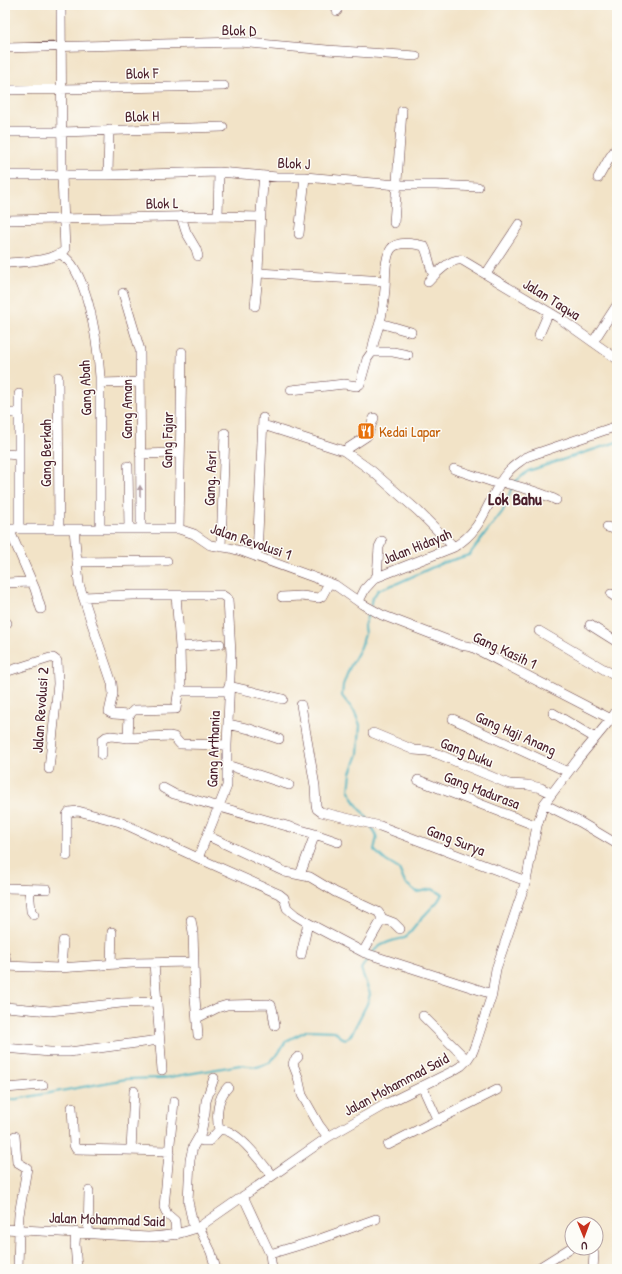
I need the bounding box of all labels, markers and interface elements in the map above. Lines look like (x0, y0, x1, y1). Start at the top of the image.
street label: Blok D (221, 19, 257, 41)
street label: Blok F (125, 62, 159, 84)
street label: Blok H (125, 105, 159, 127)
street label: Blok J (277, 152, 311, 174)
street label: Blok L (145, 192, 179, 214)
street label: Jalan Taqwa (519, 273, 585, 325)
street label: Gang Abah (74, 360, 96, 416)
street label: Gang Aman (116, 379, 137, 439)
street label: Gang Fajar (156, 411, 178, 469)
street label: Gang Berkah (35, 419, 56, 487)
restaurant icon: Kedai Lapar (356, 421, 376, 441)
place label: Kedai Lapar (379, 421, 441, 442)
street label: Gang. Asri (199, 450, 221, 506)
one-way arrow (137, 484, 143, 497)
district label: Lok Bahu (488, 487, 542, 510)
street label: Jalan Revolusi 1 (208, 517, 294, 565)
street label: Jalan Hidayah (380, 523, 454, 569)
street label: Gang Kasih 1 (470, 626, 540, 674)
street label: Jalan Revolusi 2 (27, 666, 53, 754)
street label: Gang Haji Anang (472, 706, 560, 760)
street label: Gang Arthania (201, 710, 225, 788)
street label: Gang Duku (437, 732, 497, 772)
street label: Gang Madurasa (441, 766, 523, 814)
street label: Gang Surya (424, 819, 488, 861)
street label: Jalan Mohammad Said (340, 1047, 452, 1121)
street label: Jalan Mohammad Said (49, 1206, 166, 1232)
north arrow (564, 1216, 604, 1256)
text: U (581, 1239, 587, 1253)

